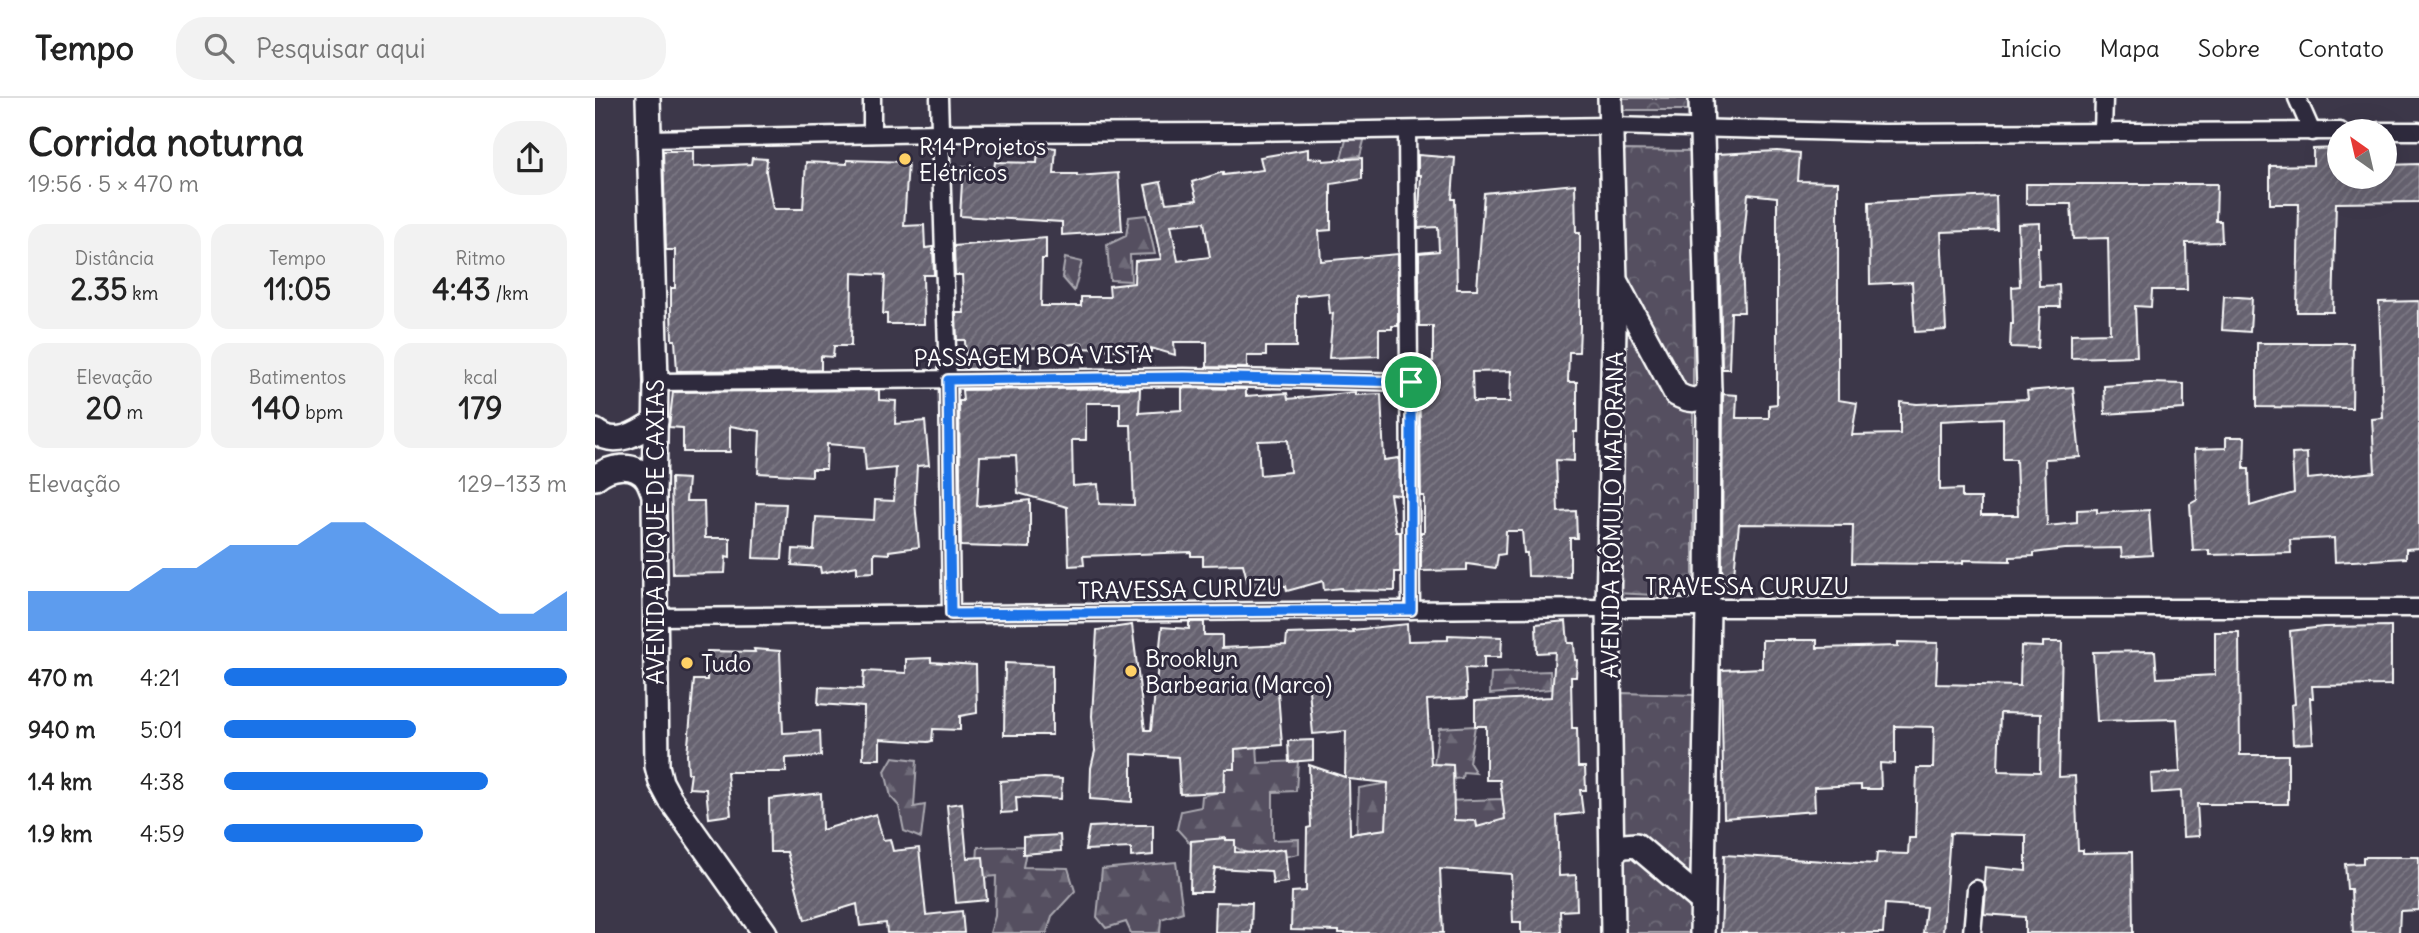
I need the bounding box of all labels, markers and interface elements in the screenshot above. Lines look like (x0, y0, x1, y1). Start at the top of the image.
search box (176, 17, 666, 80)
text: Tempo (35, 27, 134, 69)
icon: search (200, 29, 238, 67)
text: Pesquisar aqui (256, 32, 426, 65)
text: Início (2001, 33, 2061, 63)
text: Mapa (2099, 33, 2160, 63)
text: Sobre (2198, 33, 2260, 63)
text: Contato (2298, 33, 2384, 63)
text: Corrida noturna (28, 119, 304, 166)
north arrow (2327, 119, 2397, 189)
map controls (2327, 119, 2397, 189)
button: share (493, 121, 567, 195)
place label: R14 Projetos Elétricos (919, 132, 1046, 187)
marker: R14 Projetos Elétricos (897, 151, 913, 167)
text: 19:56 · 5 × 470 m (28, 169, 199, 198)
text: Distância (75, 246, 154, 270)
text: Tempo (269, 246, 326, 270)
text: Ritmo (455, 246, 506, 270)
text: 2.35 (71, 270, 128, 308)
text: 11:05 (264, 270, 331, 308)
text: 4:43 (432, 270, 491, 308)
text: km (128, 281, 158, 305)
text: /km (491, 281, 529, 305)
street label: PASSAGEM BOA VISTA (913, 339, 1153, 373)
street label: AVENIDA RÔMULO MAIORANA (1595, 351, 1629, 679)
pin (1381, 352, 1441, 412)
icon: arrive (1392, 363, 1430, 401)
text: Elevação (76, 365, 153, 389)
text: Batimentos (249, 365, 346, 389)
text: kcal (463, 365, 498, 389)
street label: AVENIDA DUQUE DE CAXIAS (641, 379, 670, 685)
text: 20 (86, 389, 122, 427)
text: 140 (252, 389, 301, 427)
text: 179 (459, 389, 502, 427)
text: m (122, 400, 143, 424)
text: bpm (301, 400, 343, 424)
text: Elevação (28, 469, 121, 498)
text: 129–133 m (458, 469, 567, 498)
street label: TRAVESSA CURUZU (1645, 572, 1849, 601)
street label: TRAVESSA CURUZU (1078, 573, 1282, 605)
place label: Brooklyn Barbearia (Marco) (1145, 644, 1332, 699)
place label: Tudo (701, 649, 751, 678)
marker: Tudo (679, 655, 695, 671)
text: 470 m (28, 663, 93, 692)
text: 4:21 (140, 663, 180, 692)
marker: Brooklyn Barbearia (Marco) (1123, 663, 1139, 679)
text: 940 m (28, 715, 95, 744)
text: 5:01 (140, 715, 183, 744)
text: 1.4 km (28, 767, 92, 796)
text: 4:38 (140, 767, 185, 796)
text: 1.9 km (28, 819, 93, 848)
text: 4:59 (140, 819, 185, 848)

